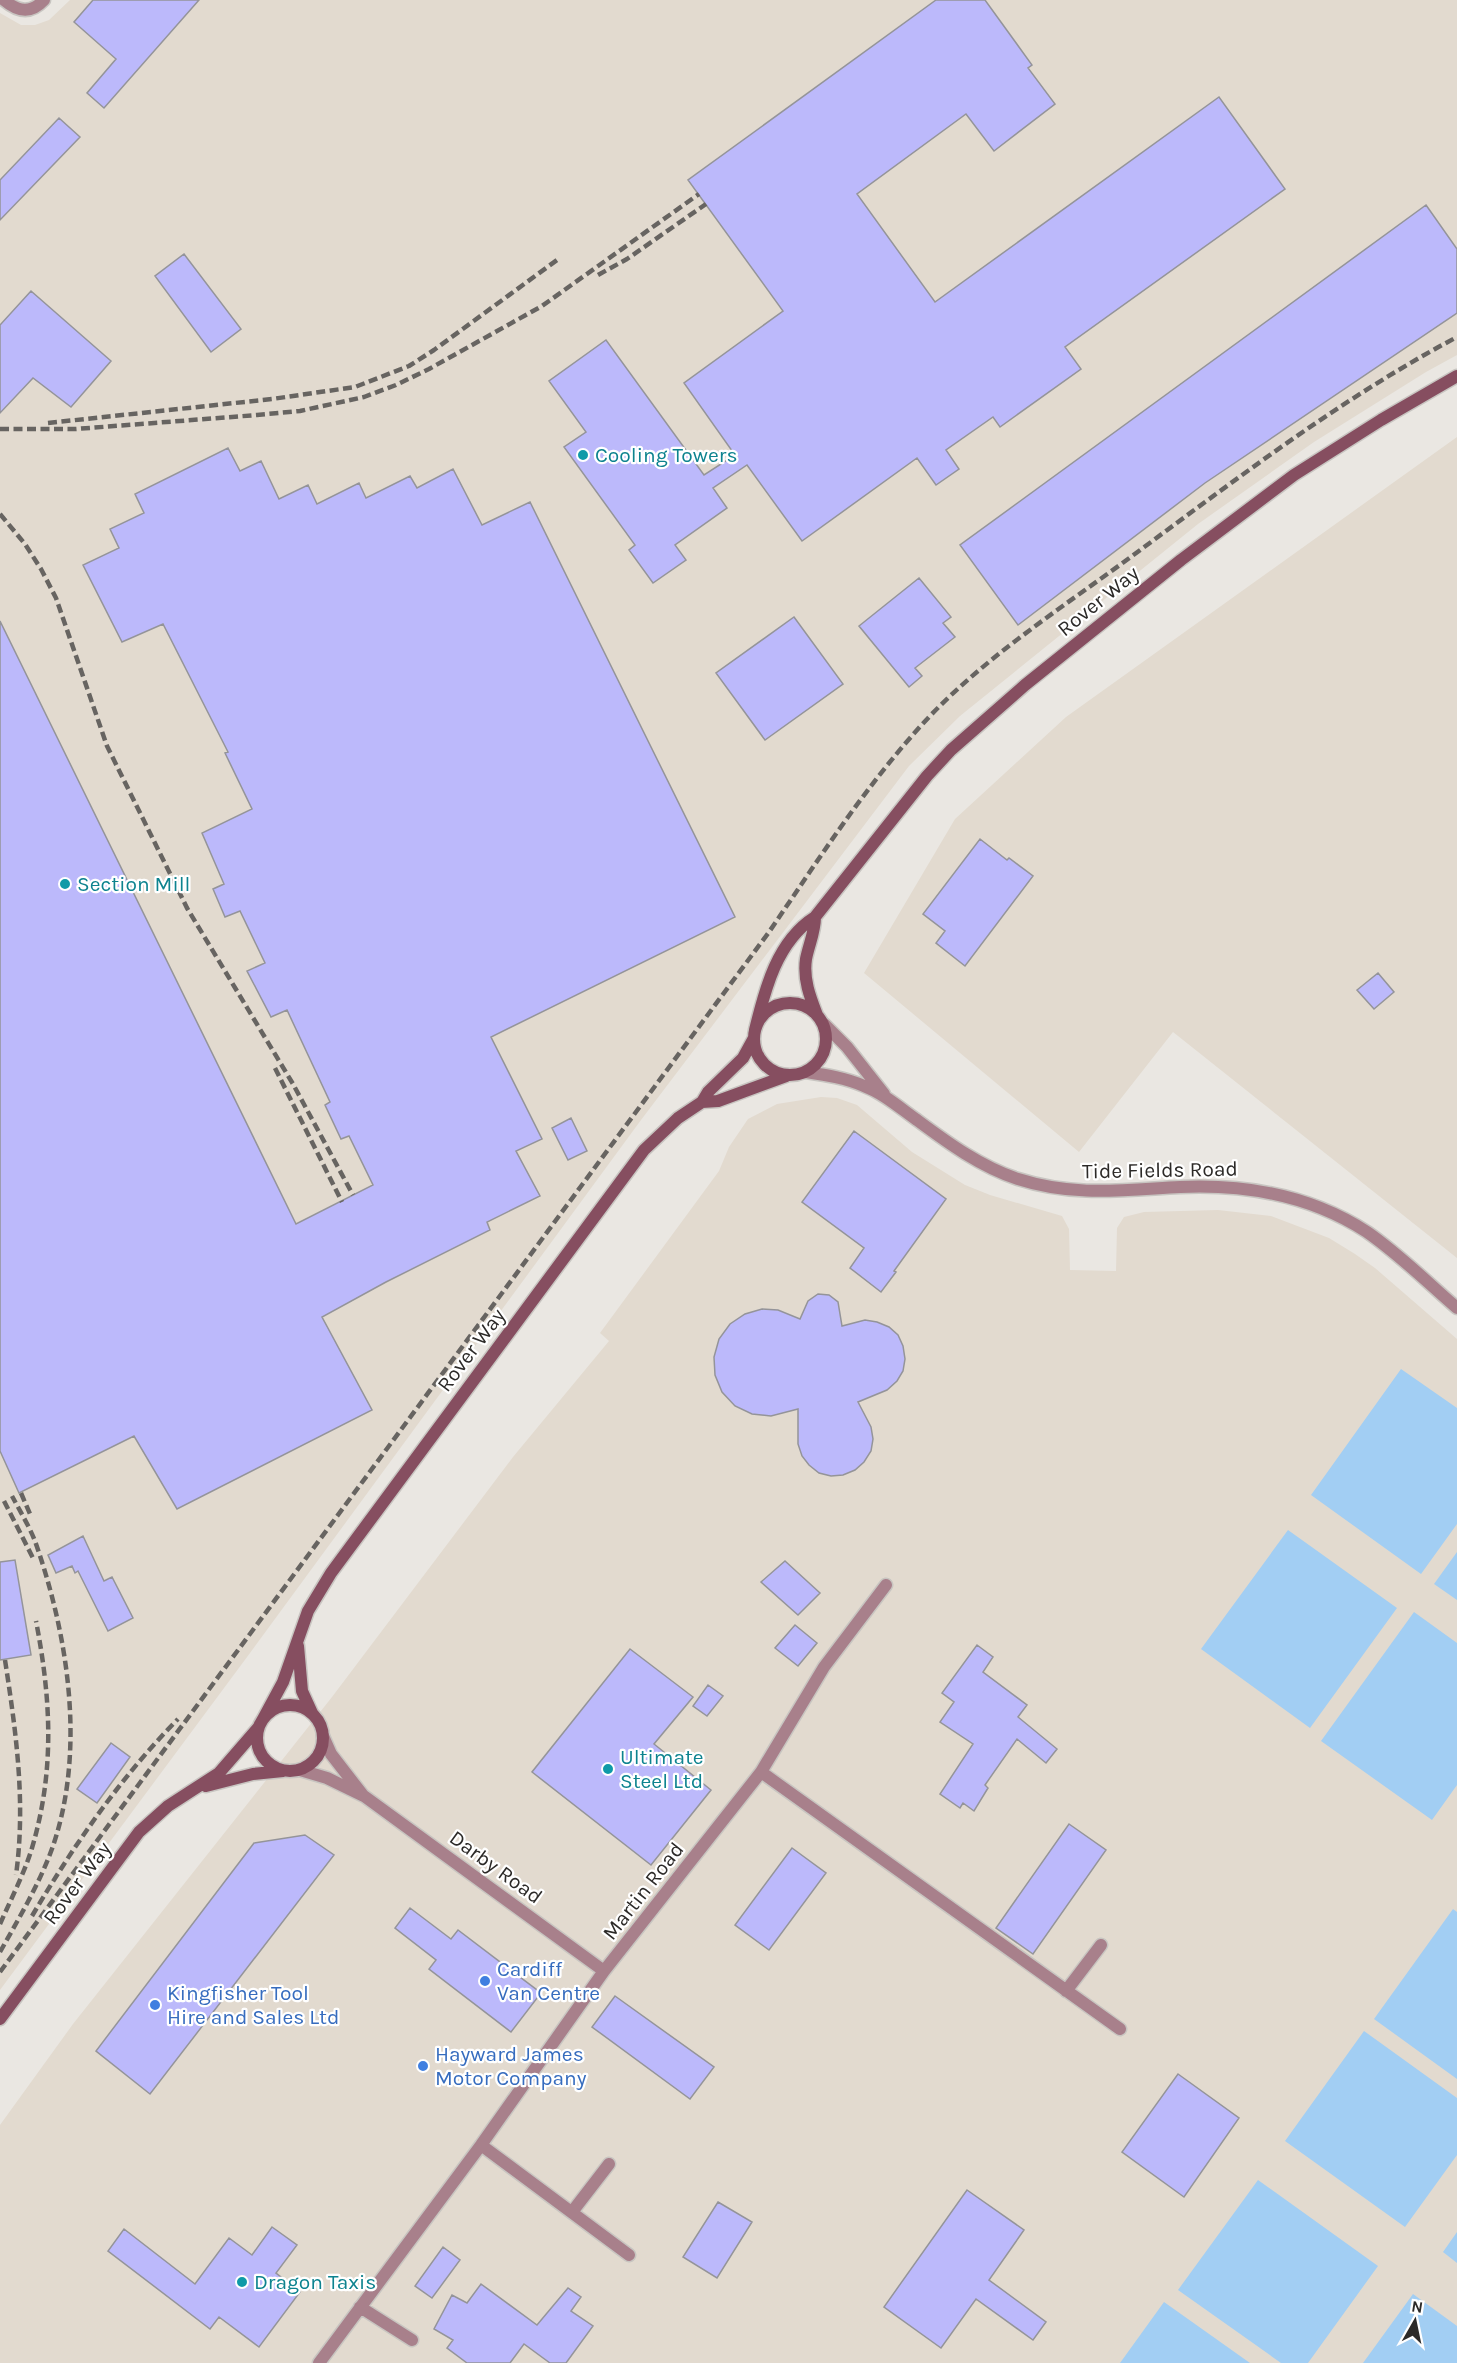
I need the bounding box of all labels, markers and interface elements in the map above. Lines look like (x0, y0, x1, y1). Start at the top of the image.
place label: Cooling Towers (595, 443, 737, 467)
marker: Cooling Towers (576, 448, 590, 462)
street label: Rover Way (1052, 561, 1144, 641)
place label: Section Mill (77, 872, 190, 896)
marker: Section Mill (58, 877, 72, 891)
street label: Tide Fields Road (1082, 1157, 1238, 1183)
street label: Rover Way (432, 1304, 510, 1396)
place label: Ultimate Steel Ltd (620, 1745, 704, 1793)
marker: Ultimate Steel Ltd (601, 1762, 615, 1776)
street label: Darby Road (445, 1825, 547, 1909)
street label: Rover Way (38, 1837, 116, 1929)
street label: Martin Road (597, 1837, 689, 1945)
place label: Cardiff Van Centre (497, 1957, 600, 2005)
marker: Cardiff Van Centre (478, 1974, 492, 1988)
place label: Kingfisher Tool Hire and Sales Ltd (167, 1981, 339, 2029)
marker: Kingfisher Tool Hire and Sales Ltd (148, 1998, 162, 2012)
place label: Hayward James Motor Company (435, 2042, 587, 2090)
marker: Hayward James Motor Company (416, 2059, 430, 2073)
place label: Dragon Taxis (254, 2270, 376, 2294)
marker: Dragon Taxis (235, 2275, 249, 2289)
north arrow (1385, 2291, 1445, 2351)
text: N (1410, 2296, 1424, 2317)

